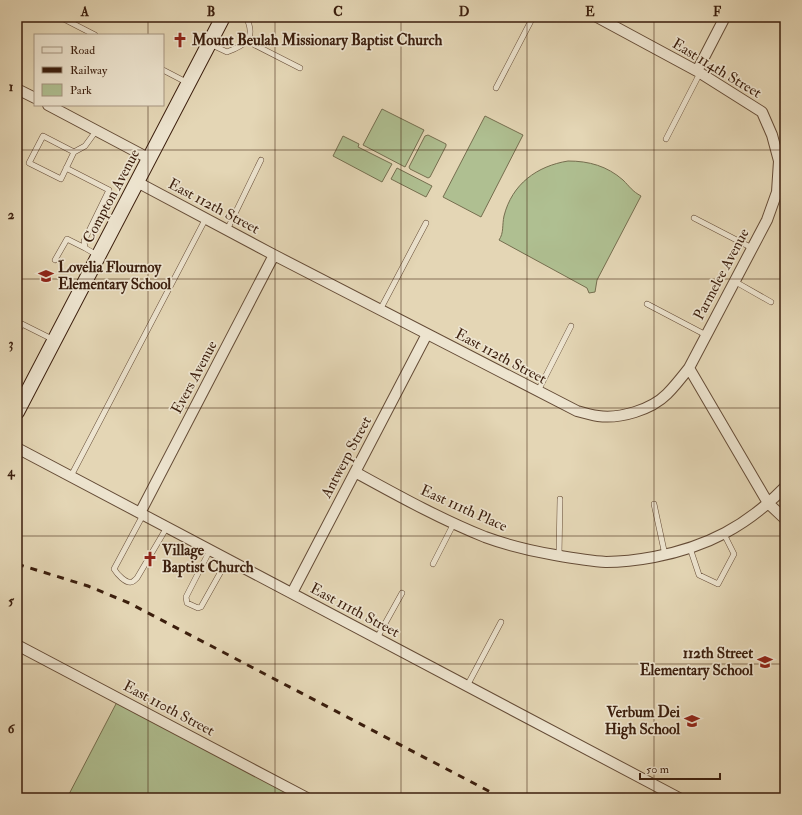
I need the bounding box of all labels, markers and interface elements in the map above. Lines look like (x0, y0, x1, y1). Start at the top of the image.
text: A (80, 4, 90, 20)
text: B (207, 4, 215, 20)
text: C (333, 4, 343, 20)
text: D (459, 4, 470, 20)
text: E (585, 4, 595, 20)
text: F (713, 4, 722, 20)
church icon: Mount Beulah Missionary Baptist Church (171, 31, 189, 49)
place label: Mount Beulah Missionary Baptist Church (191, 31, 443, 51)
legend (34, 34, 164, 106)
street label: East 114th Street (669, 34, 765, 103)
text: Road (70, 43, 95, 58)
text: Railway (70, 63, 108, 78)
text: 1 (9, 79, 14, 95)
text: Park (70, 83, 92, 98)
street label: Compton Avenue (79, 146, 145, 247)
street label: East 112th Street (165, 174, 263, 238)
text: 2 (8, 207, 15, 223)
street label: Parmelee Avenue (689, 225, 754, 323)
place label: Lovelia Flournoy Elementary School (58, 258, 171, 295)
school or university icon: Lovelia Flournoy Elementary School (37, 267, 55, 285)
street label: East 112th Street (452, 324, 550, 388)
text: 3 (9, 336, 14, 352)
street label: Evers Avenue (167, 337, 222, 417)
street label: Antwerp Street (316, 413, 377, 503)
text: 4 (6, 464, 15, 480)
street label: East 111th Place (417, 481, 510, 536)
place label: Village Baptist Church (161, 541, 254, 578)
church icon: Village Baptist Church (141, 550, 159, 568)
street label: East 111th Street (307, 579, 403, 642)
text: 5 (8, 593, 14, 609)
place label: 112th Street Elementary School (640, 644, 753, 681)
school or university icon: 112th Street Elementary School (756, 653, 774, 671)
street label: East 110th Street (120, 676, 218, 740)
place label: Verbum Dei High School (605, 703, 680, 740)
school or university icon: Verbum Dei High School (683, 712, 701, 730)
text: 6 (8, 721, 16, 737)
scale bar (640, 755, 720, 781)
text: 50 m (646, 762, 670, 777)

